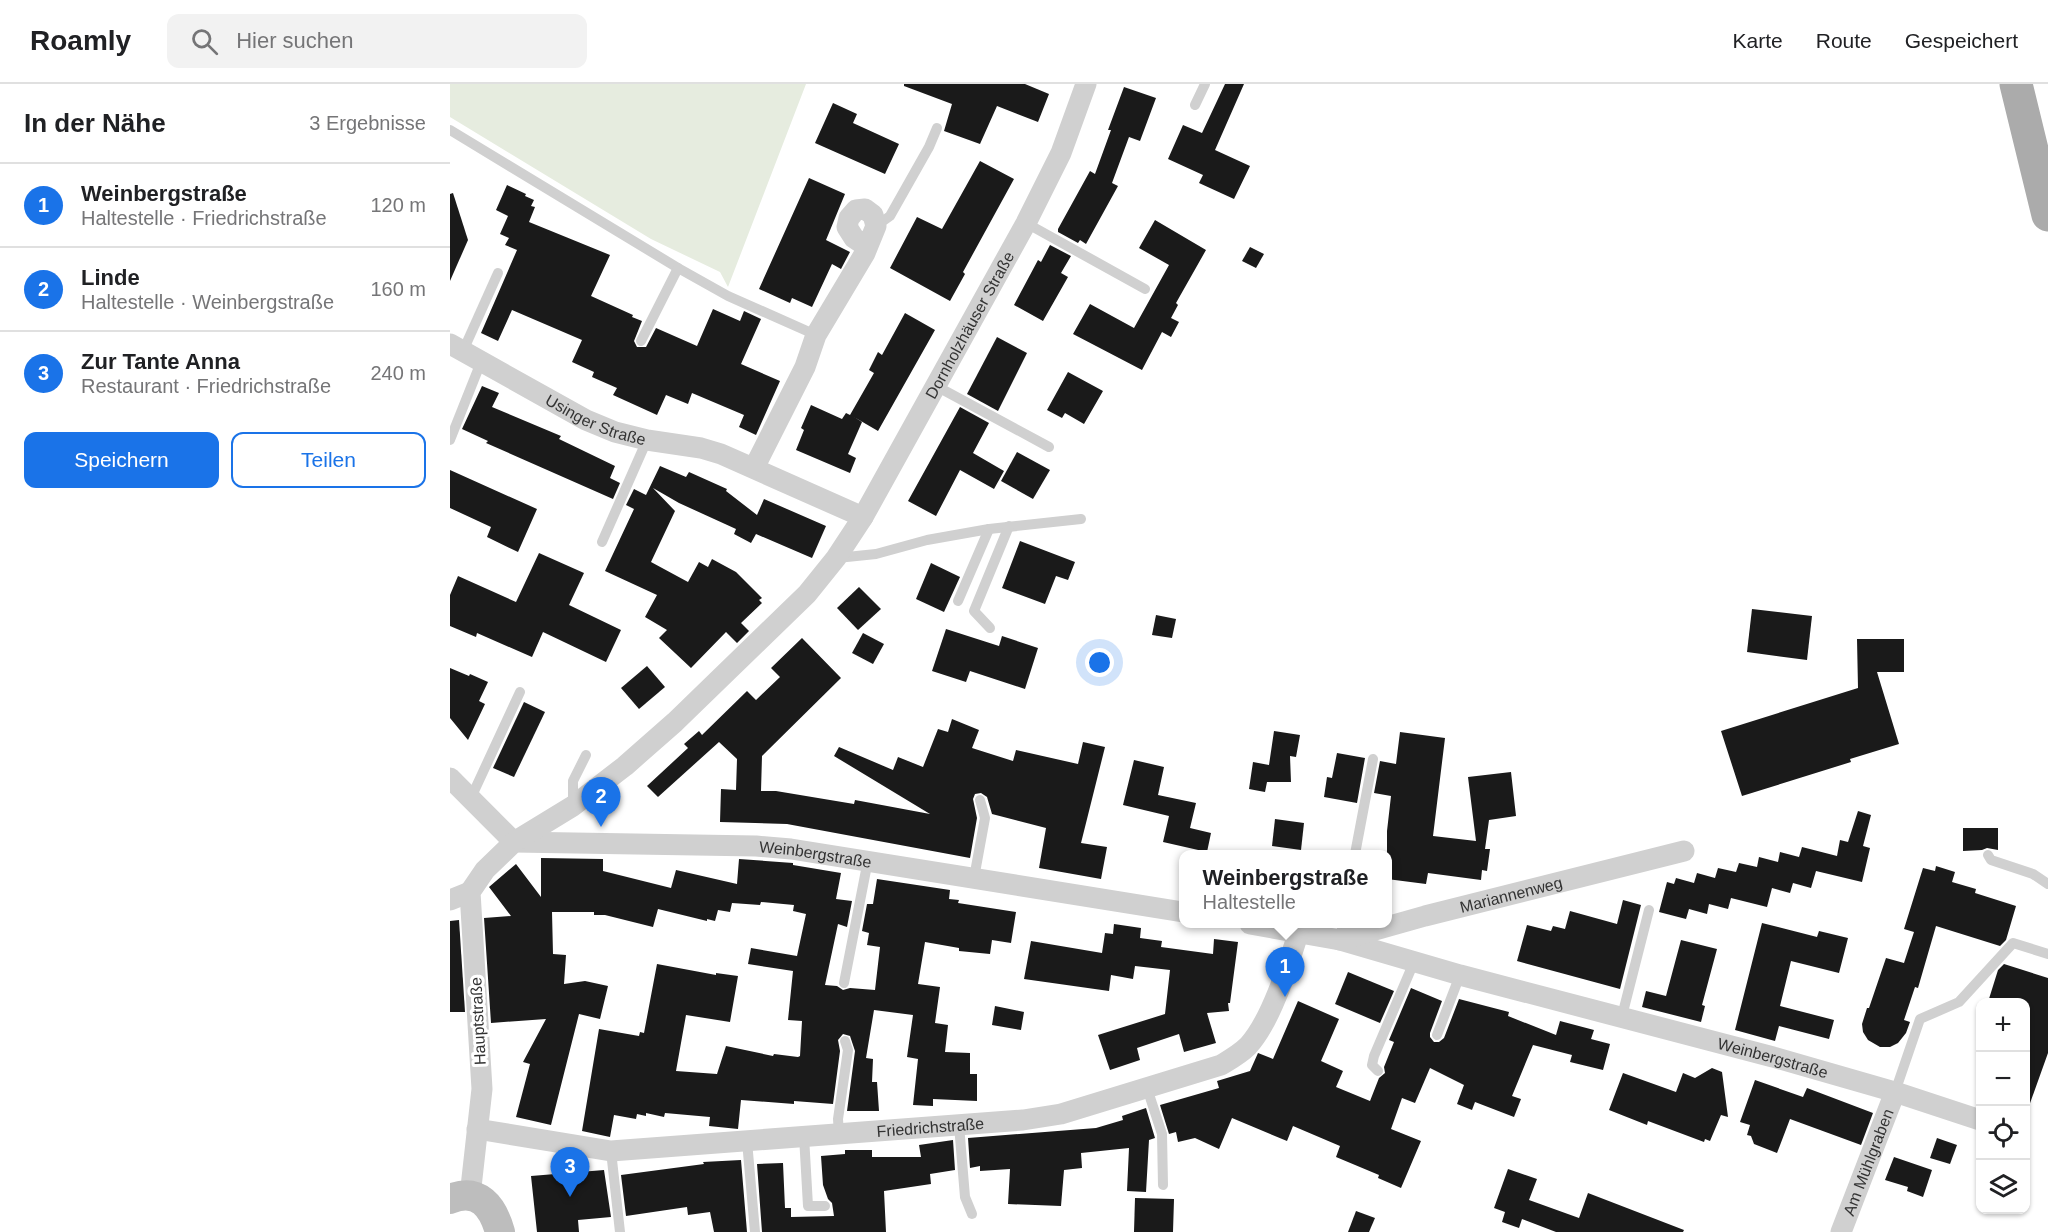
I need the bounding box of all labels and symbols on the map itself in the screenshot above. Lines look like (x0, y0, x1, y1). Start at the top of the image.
street label: Dornholzhäuser Straße (922, 248, 1017, 402)
street label: Usinger Straße (543, 391, 648, 448)
your location (1085, 648, 1114, 677)
pin: 2 (582, 778, 620, 827)
street label: Weinbergstraße (758, 838, 873, 870)
street label: Mariannenweg (1458, 873, 1564, 915)
pin: 1 (1266, 948, 1304, 997)
street label: Hauptstraße (467, 976, 489, 1065)
street label: Weinbergstraße (1716, 1034, 1830, 1081)
street label: Am Mühlgraben (1840, 1106, 1896, 1218)
street label: Friedrichstraße (876, 1114, 985, 1139)
pin: 3 (550, 1148, 590, 1197)

